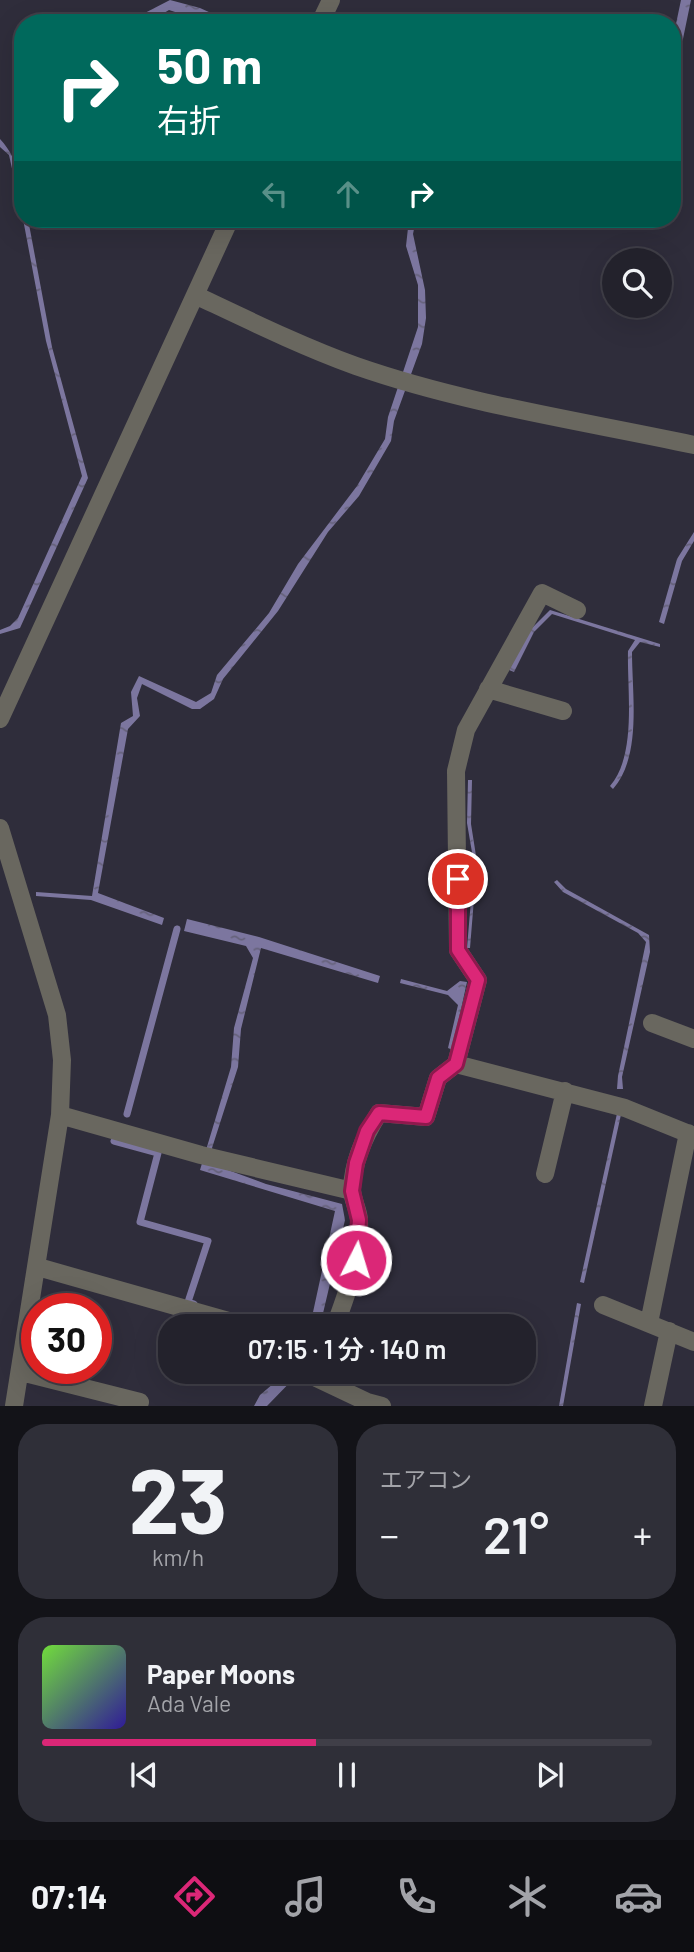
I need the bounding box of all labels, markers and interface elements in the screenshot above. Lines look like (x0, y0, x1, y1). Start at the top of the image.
text: 50 m (157, 35, 262, 94)
icon: right (42, 42, 133, 133)
text: 右折 (157, 100, 221, 138)
icon: left (256, 175, 294, 213)
icon: ahead (329, 175, 367, 213)
icon: right (402, 175, 440, 213)
map controls (602, 248, 672, 318)
button: search (602, 248, 672, 318)
pin (428, 849, 488, 909)
icon: arrive (439, 860, 477, 898)
position arrow (319, 1223, 393, 1297)
speed limit sign: 30 (21, 1293, 112, 1384)
text: 07:15 · 1 分 · 140 m (248, 1333, 446, 1364)
text: 23 (129, 1443, 227, 1552)
text: エアコン (380, 1465, 472, 1493)
text: 21° (483, 1502, 549, 1564)
text: − (380, 1511, 399, 1557)
text: + (633, 1511, 652, 1557)
text: km/h (152, 1543, 204, 1571)
text: Paper Moons (147, 1658, 295, 1689)
text: Ada Vale (147, 1689, 231, 1717)
icon: previous (125, 1756, 163, 1794)
icon: pause (328, 1756, 366, 1794)
icon: next (531, 1756, 569, 1794)
icon: directions (170, 1872, 219, 1921)
icon: music (281, 1872, 330, 1921)
icon: phone (392, 1872, 441, 1921)
icon: climate (503, 1872, 552, 1921)
icon: car (614, 1872, 663, 1921)
text: 07:14 (31, 1877, 107, 1915)

